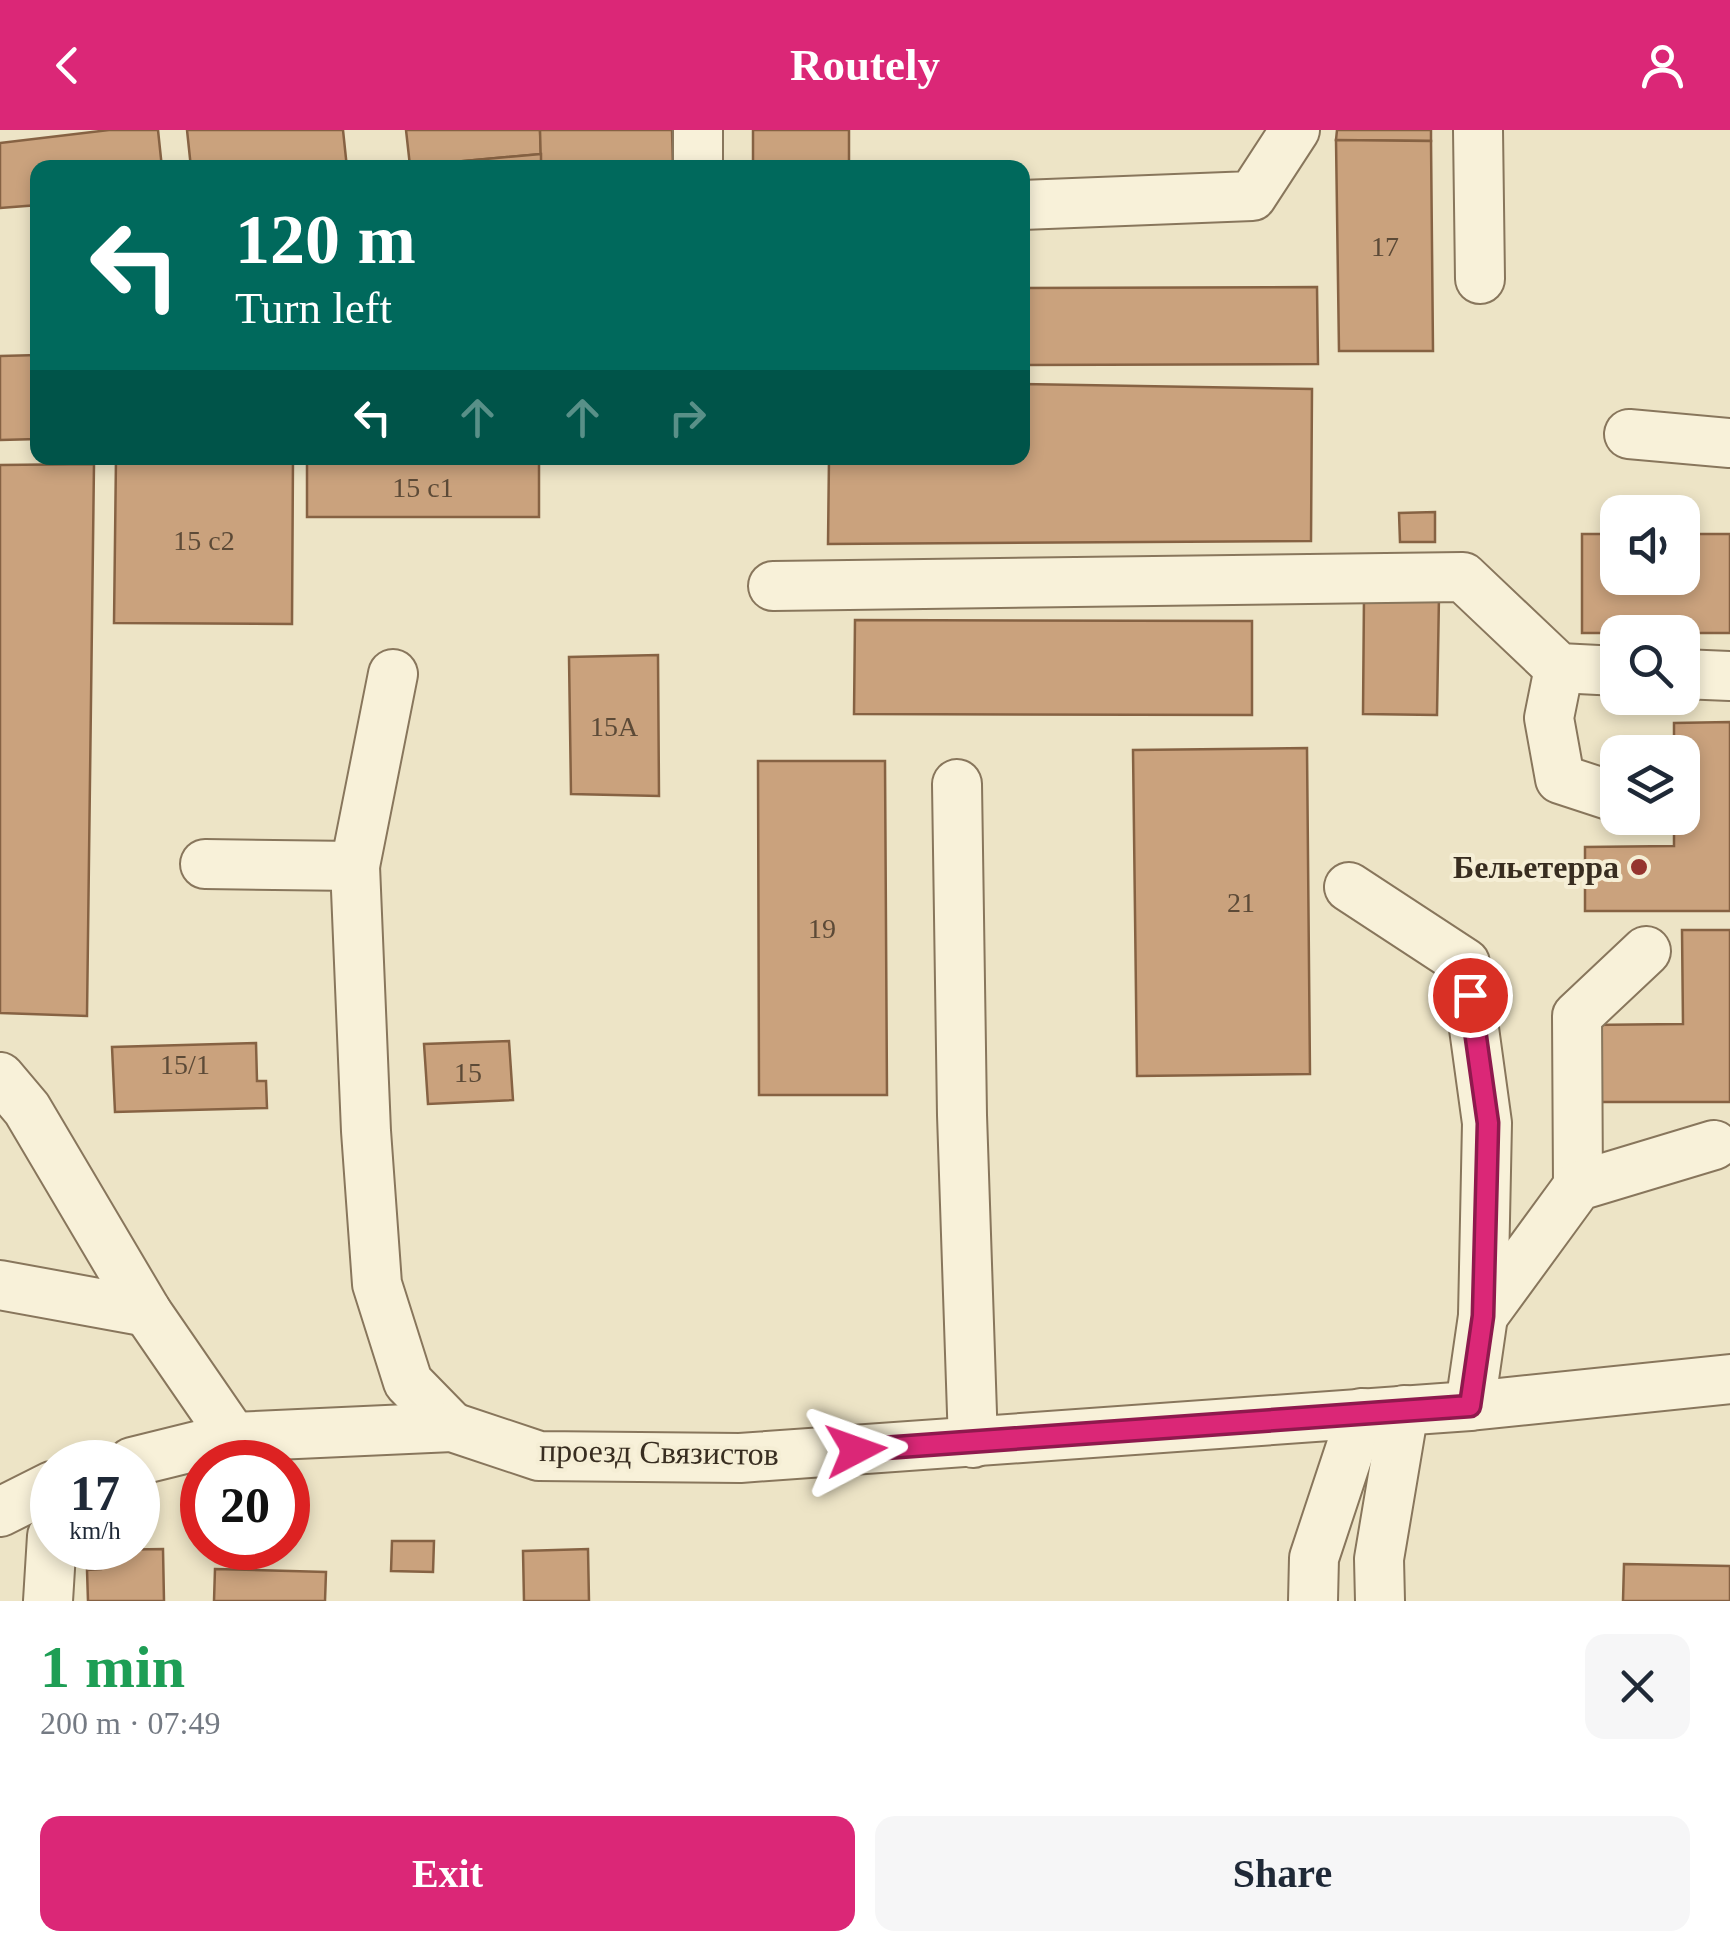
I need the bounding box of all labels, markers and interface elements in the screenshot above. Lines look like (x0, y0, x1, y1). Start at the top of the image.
icon: back (40, 38, 95, 93)
icon: person (1635, 38, 1690, 93)
text: Routely (790, 40, 940, 90)
icon: left (70, 200, 200, 330)
text: 120 m (235, 201, 416, 278)
house number: 17 (1371, 231, 1399, 262)
text: Turn left (235, 283, 392, 333)
icon: left (345, 390, 400, 445)
icon: ahead (450, 390, 505, 445)
icon: ahead (555, 390, 610, 445)
icon: right (660, 390, 715, 445)
house number: 15 с1 (392, 472, 454, 503)
map controls (1600, 495, 1700, 835)
button: sound (1600, 495, 1700, 595)
house number: 15 с2 (173, 525, 235, 556)
button: search (1600, 615, 1700, 715)
house number: 15А (590, 711, 639, 742)
button: layers (1600, 735, 1700, 835)
place label: Бельетерра (1453, 849, 1619, 885)
marker: Бельетерра (1628, 856, 1650, 878)
house number: 21 (1227, 887, 1255, 918)
house number: 19 (808, 913, 836, 944)
pin (1428, 953, 1513, 1038)
icon: arrive (1443, 968, 1498, 1023)
house number: 15/1 (160, 1049, 210, 1080)
house number: 15 (454, 1057, 482, 1088)
position arrow (804, 1398, 908, 1502)
street label: проезд Связистов (539, 1432, 779, 1472)
speed limit sign: 20 (180, 1440, 310, 1570)
text: 17 (70, 1465, 120, 1521)
text: km/h (69, 1517, 121, 1544)
text: 1 min (40, 1634, 185, 1700)
button: close (1585, 1634, 1690, 1739)
text: 200 m · 07:49 (40, 1705, 220, 1741)
button: Exit (40, 1816, 855, 1931)
button: Share (875, 1816, 1690, 1931)

